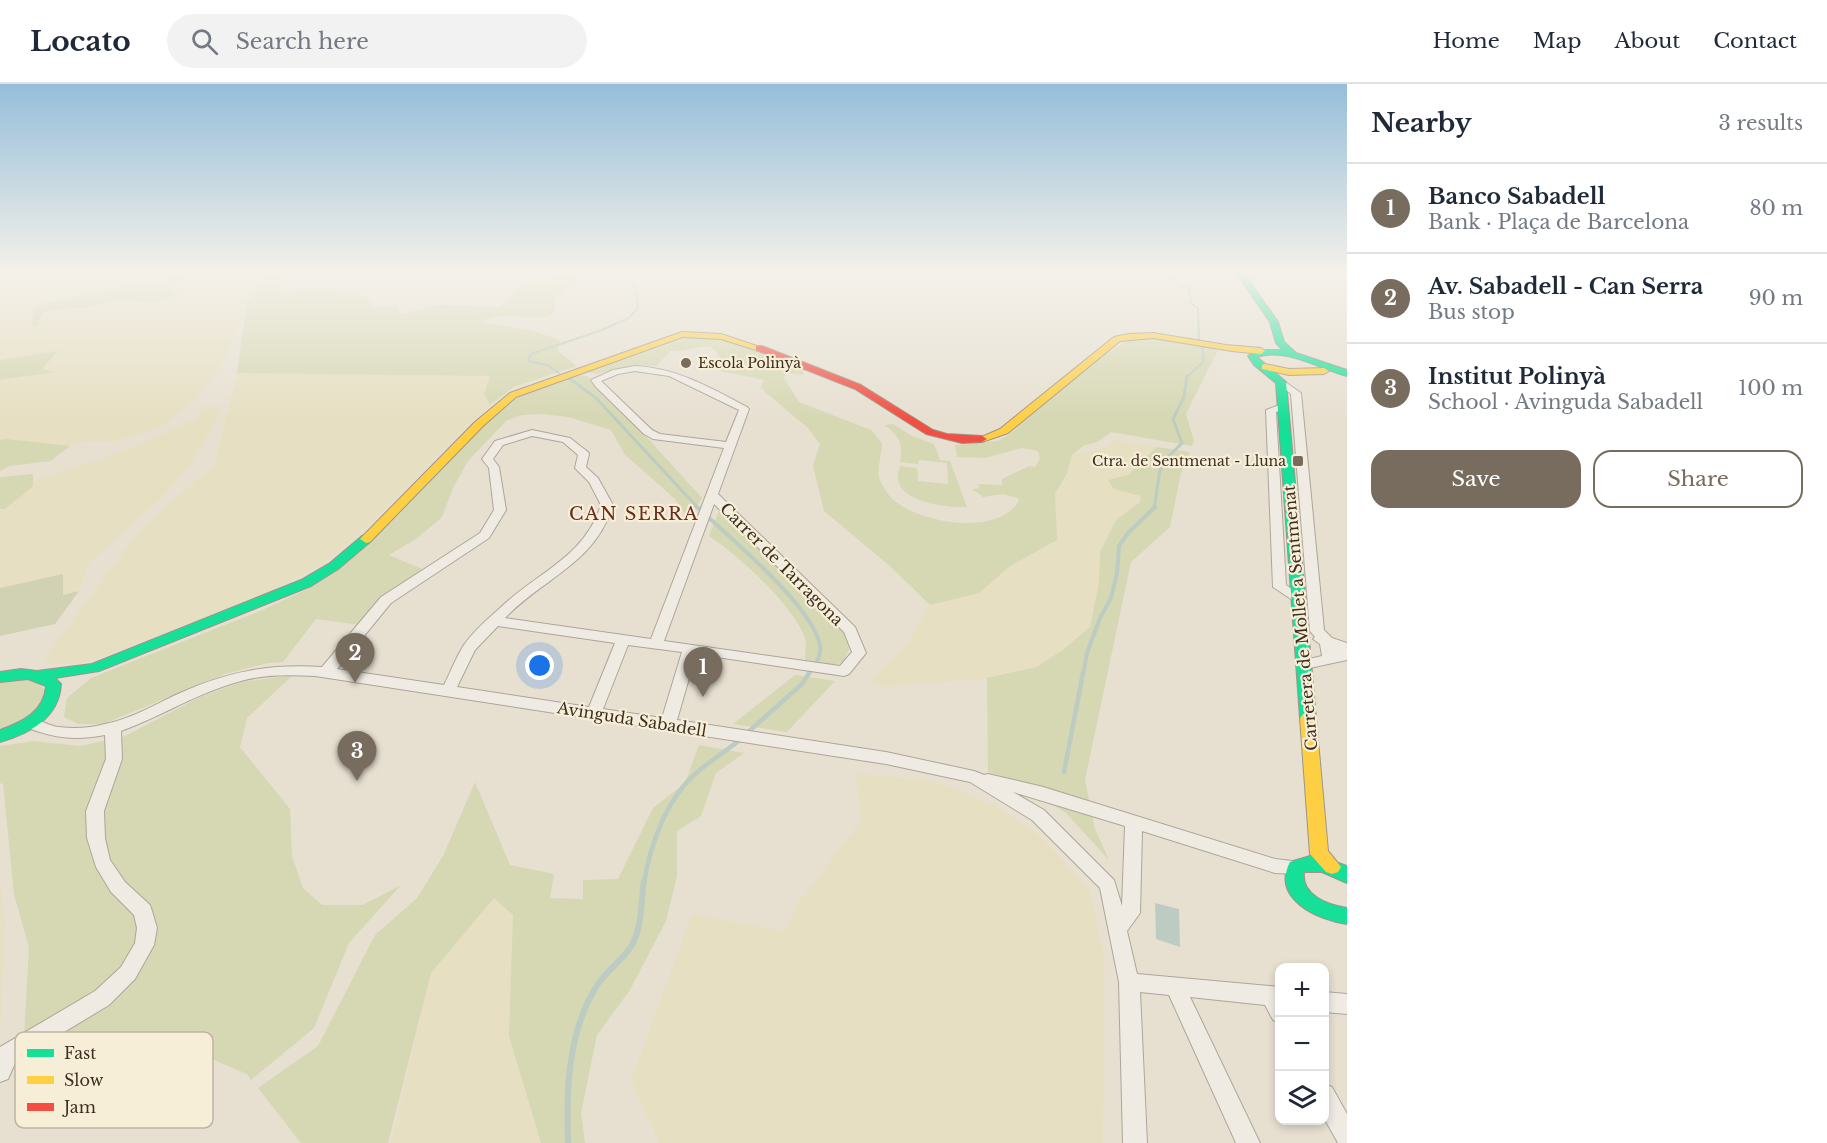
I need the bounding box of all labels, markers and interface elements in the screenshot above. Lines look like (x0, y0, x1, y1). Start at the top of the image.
search box (167, 14, 587, 68)
text: Locato (30, 24, 131, 59)
icon: search (188, 25, 221, 58)
text: Search here (236, 28, 369, 55)
text: Home (1433, 28, 1500, 54)
text: Map (1533, 28, 1581, 54)
text: About (1614, 28, 1680, 54)
text: Contact (1713, 28, 1797, 54)
text: Nearby (1371, 107, 1472, 139)
text: 3 results (1719, 111, 1803, 135)
text: Banco Sabadell (1428, 183, 1605, 210)
text: 1 (1386, 196, 1395, 220)
text: 80 m (1749, 196, 1803, 220)
text: Bank · Plaça de Barcelona (1428, 210, 1689, 234)
text: Av. Sabadell - Can Serra (1428, 273, 1703, 300)
text: 2 (1384, 286, 1397, 310)
text: 90 m (1749, 286, 1803, 310)
text: Bus stop (1428, 300, 1515, 324)
place label: Escola Polinyà (698, 354, 801, 372)
marker: Escola Polinyà (679, 356, 693, 370)
text: Institut Polinyà (1428, 363, 1606, 390)
text: 3 (1384, 376, 1397, 400)
text: 100 m (1738, 376, 1803, 400)
text: School · Avinguda Sabadell (1428, 390, 1703, 414)
button: Save (1371, 450, 1581, 508)
button: Share (1593, 450, 1803, 508)
place label: Ctra. de Sentmenat - Lluna (1092, 452, 1286, 470)
marker: Ctra. de Sentmenat - Lluna (1291, 454, 1305, 468)
street label: Carretera de Mollet a Sentmenat (1278, 484, 1322, 752)
street label: Carrer de Tarragona (716, 498, 848, 630)
district label: CAN SERRA (569, 503, 699, 525)
pin: 2 (336, 634, 374, 683)
pin: 1 (684, 648, 722, 697)
your location (525, 651, 554, 680)
street label: Avinguda Sabadell (555, 697, 708, 741)
pin: 3 (338, 732, 376, 781)
map controls (1275, 963, 1329, 1125)
button: + (1275, 963, 1329, 1017)
button: − (1275, 1017, 1329, 1071)
legend (15, 1032, 213, 1128)
text: Fast (64, 1043, 96, 1063)
text: Slow (64, 1070, 104, 1090)
button: layers (1275, 1071, 1329, 1125)
text: Jam (62, 1097, 96, 1117)

